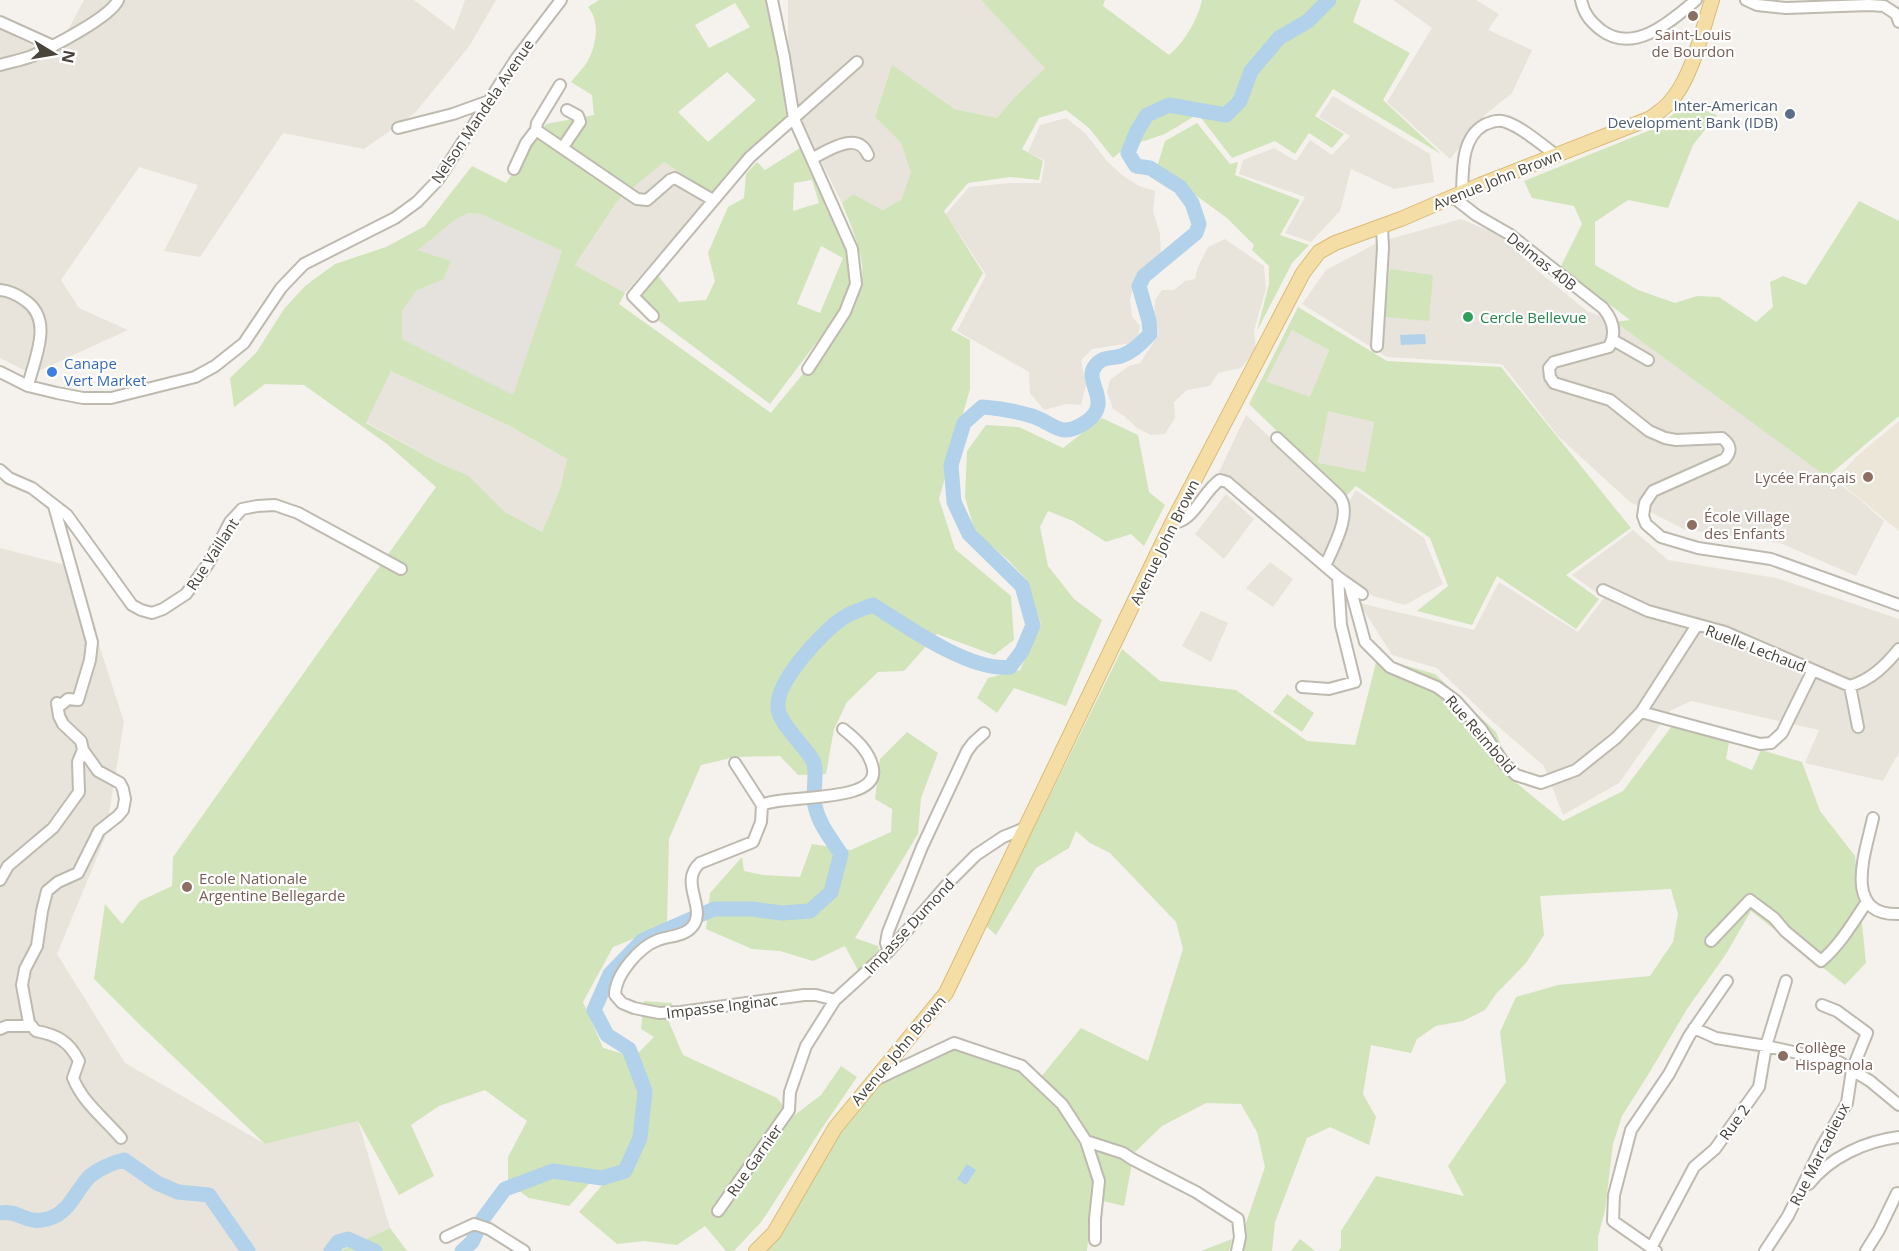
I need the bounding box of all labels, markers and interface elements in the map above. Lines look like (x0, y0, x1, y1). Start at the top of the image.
marker: Saint-Louis de Bourdon (1686, 9, 1700, 23)
north arrow (24, 24, 84, 84)
place label: Saint-Louis de Bourdon (1652, 24, 1734, 61)
street label: Nelson Mandela Avenue (426, 35, 538, 187)
text: N (57, 48, 81, 65)
place label: Inter-American Development Bank (IDB) (1607, 95, 1778, 132)
marker: Inter-American Development Bank (IDB) (1783, 107, 1797, 121)
street label: Avenue John Brown (1430, 144, 1564, 214)
street label: Delmas 40B (1503, 228, 1581, 294)
place label: Cercle Bellevue (1480, 307, 1587, 327)
marker: Cercle Bellevue (1461, 310, 1475, 324)
place label: Canape Vert Market (64, 353, 146, 390)
marker: Canape Vert Market (45, 365, 59, 379)
place label: Lycée Français (1755, 467, 1856, 487)
marker: Lycée Français (1861, 470, 1875, 484)
street label: Avenue John Brown (1125, 476, 1203, 608)
place label: École Village des Enfants (1704, 506, 1790, 543)
street label: Rue Vaillant (181, 514, 243, 594)
marker: École Village des Enfants (1685, 518, 1699, 532)
street label: Ruelle Lechaud (1703, 620, 1809, 676)
street label: Rue Reimbold (1442, 691, 1520, 777)
place label: Ecole Nationale Argentine Bellegarde (199, 868, 345, 905)
street label: Impasse Dumond (860, 874, 958, 978)
marker: Ecole Nationale Argentine Bellegarde (180, 880, 194, 894)
street label: Impasse Inginac (665, 989, 779, 1023)
street label: Avenue John Brown (846, 991, 950, 1109)
place label: Collège Hispagnola (1795, 1037, 1873, 1074)
marker: Collège Hispagnola (1776, 1049, 1790, 1063)
street label: Rue Marcadieux (1785, 1099, 1854, 1209)
street label: Rue 2 (1714, 1100, 1754, 1144)
street label: Rue Garnier (722, 1120, 786, 1200)

